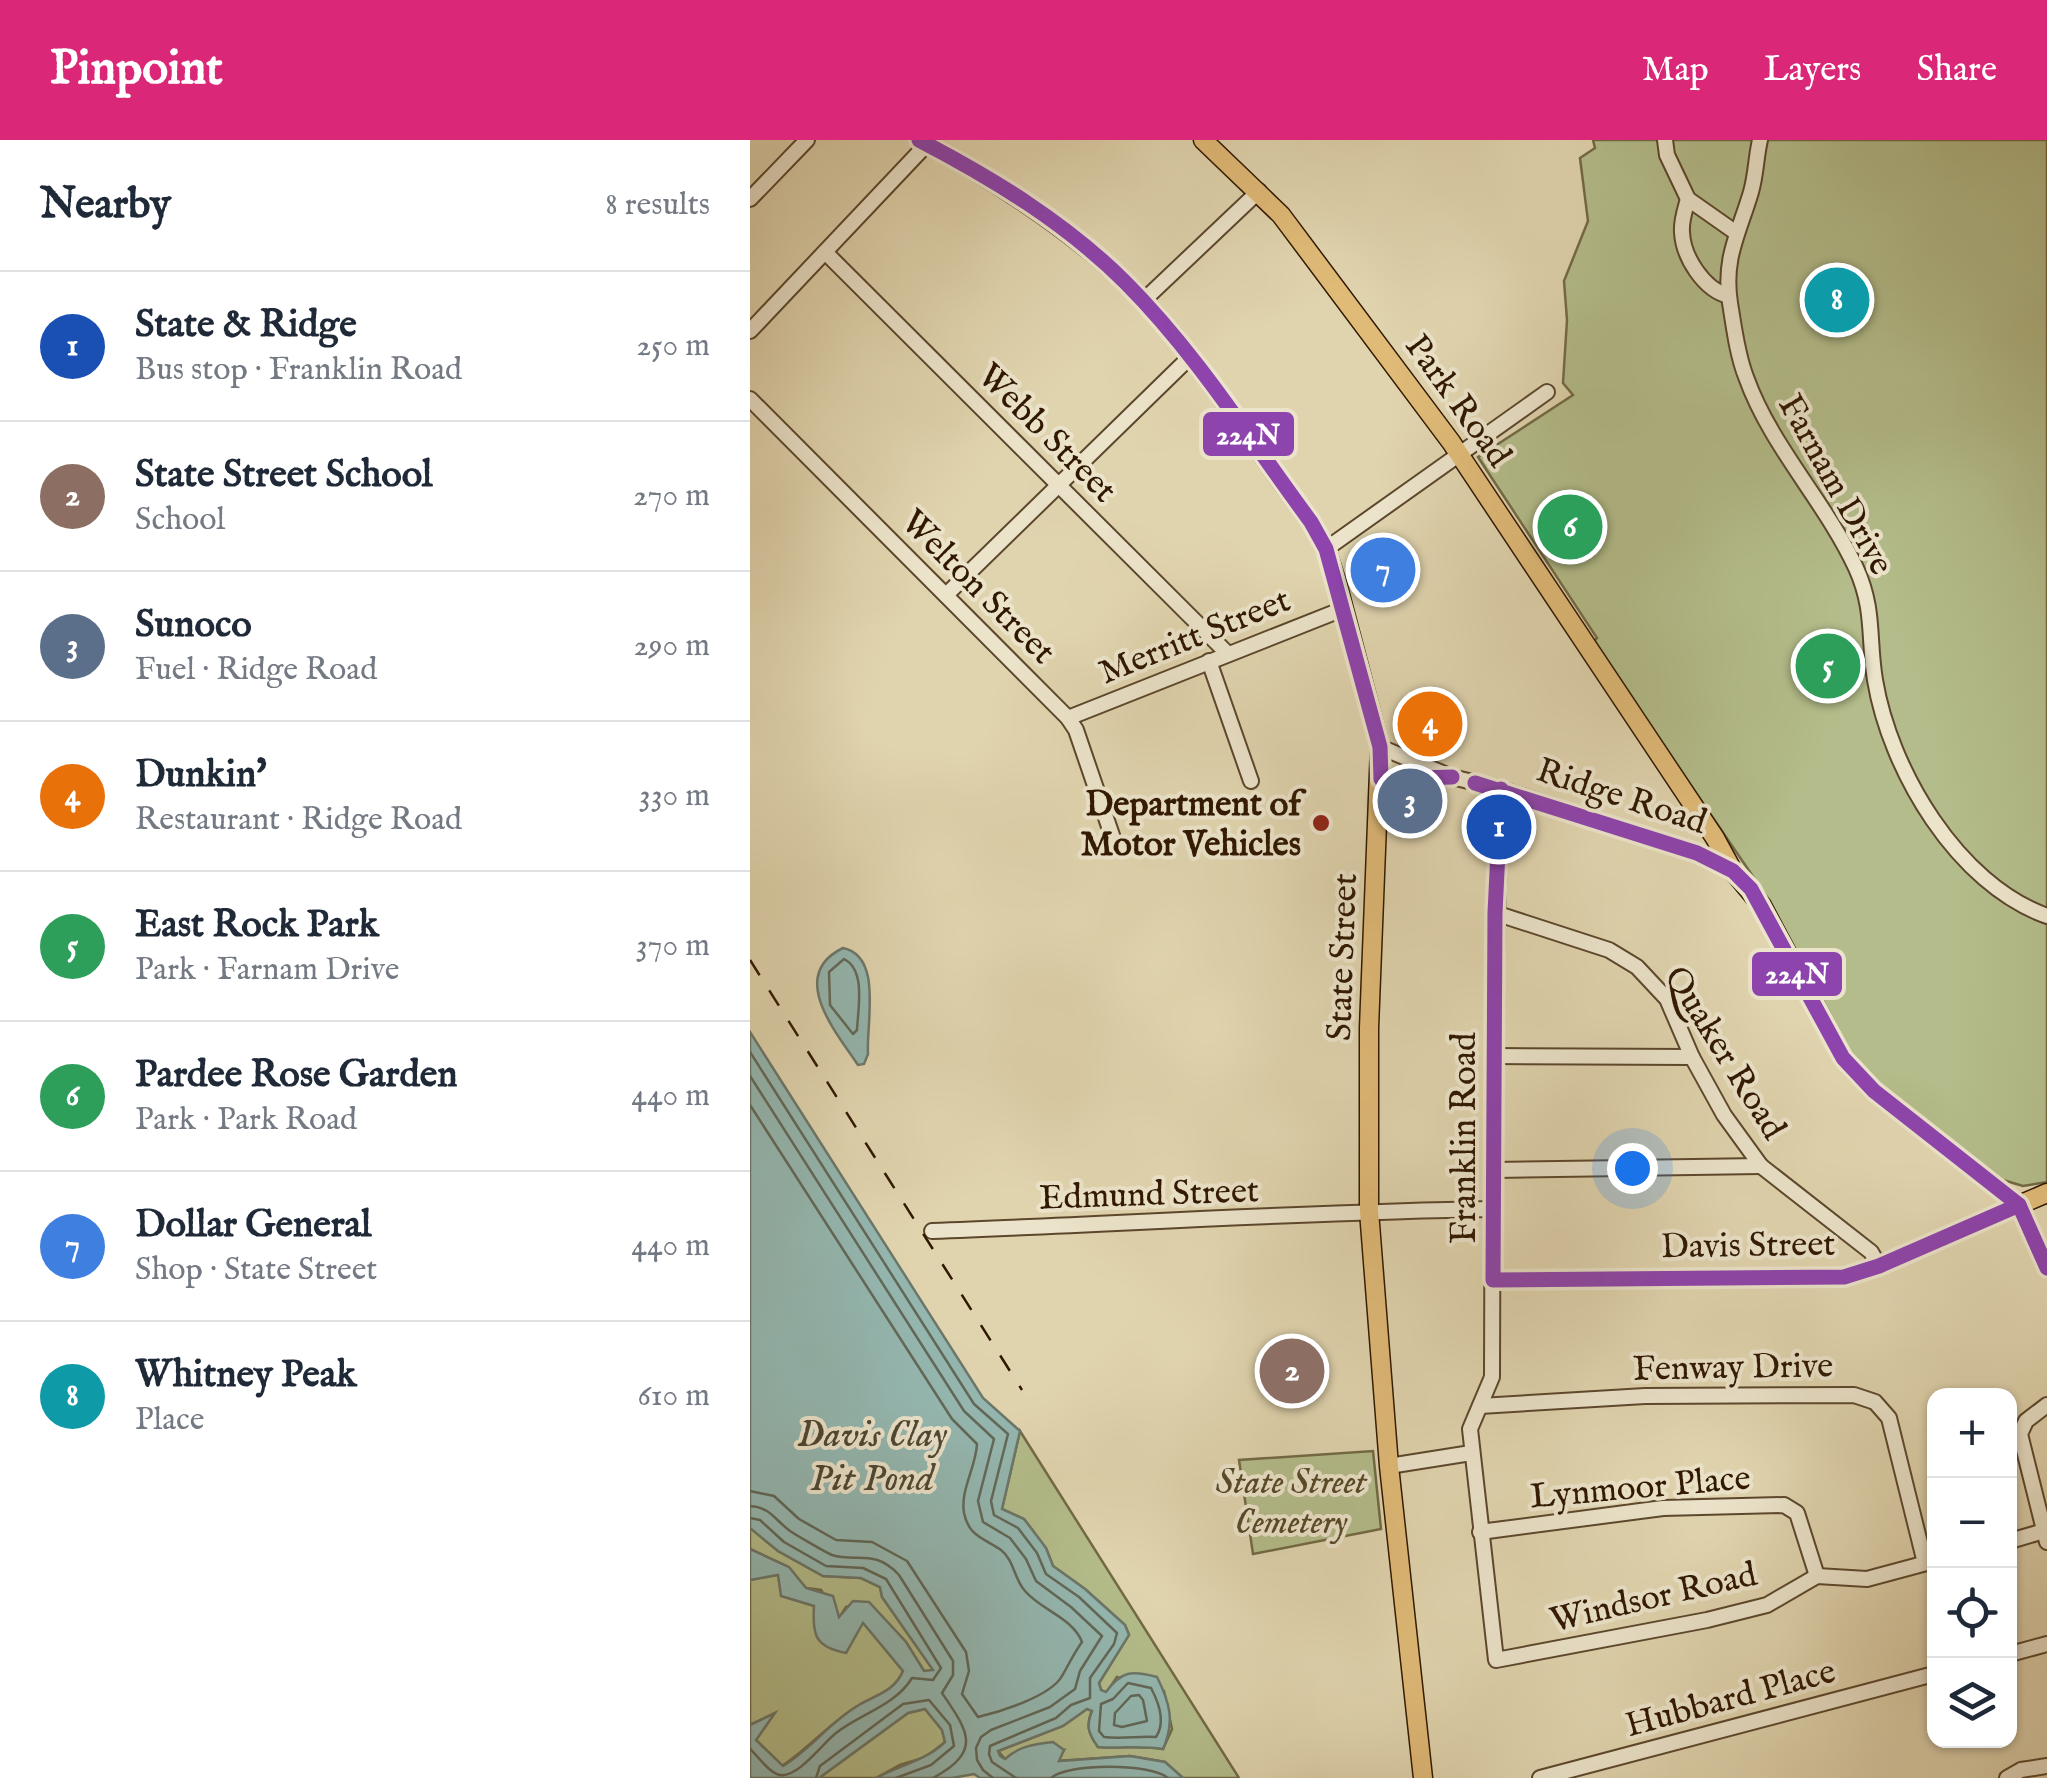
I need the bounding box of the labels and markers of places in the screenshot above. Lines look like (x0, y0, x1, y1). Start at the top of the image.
pin: 8 (1804, 262, 1870, 338)
pin: 6 (1538, 490, 1602, 564)
pin: 7 (1350, 532, 1416, 608)
pin: 5 (1796, 628, 1860, 704)
pin: 4 (1398, 686, 1462, 762)
pin: 3 (1378, 764, 1442, 838)
place label: Department of Motor Vehicles (1081, 783, 1307, 868)
pin: 1 (1466, 790, 1532, 864)
marker: Department of Motor Vehicles (1310, 812, 1332, 834)
pin: 2 (1260, 1334, 1324, 1408)

